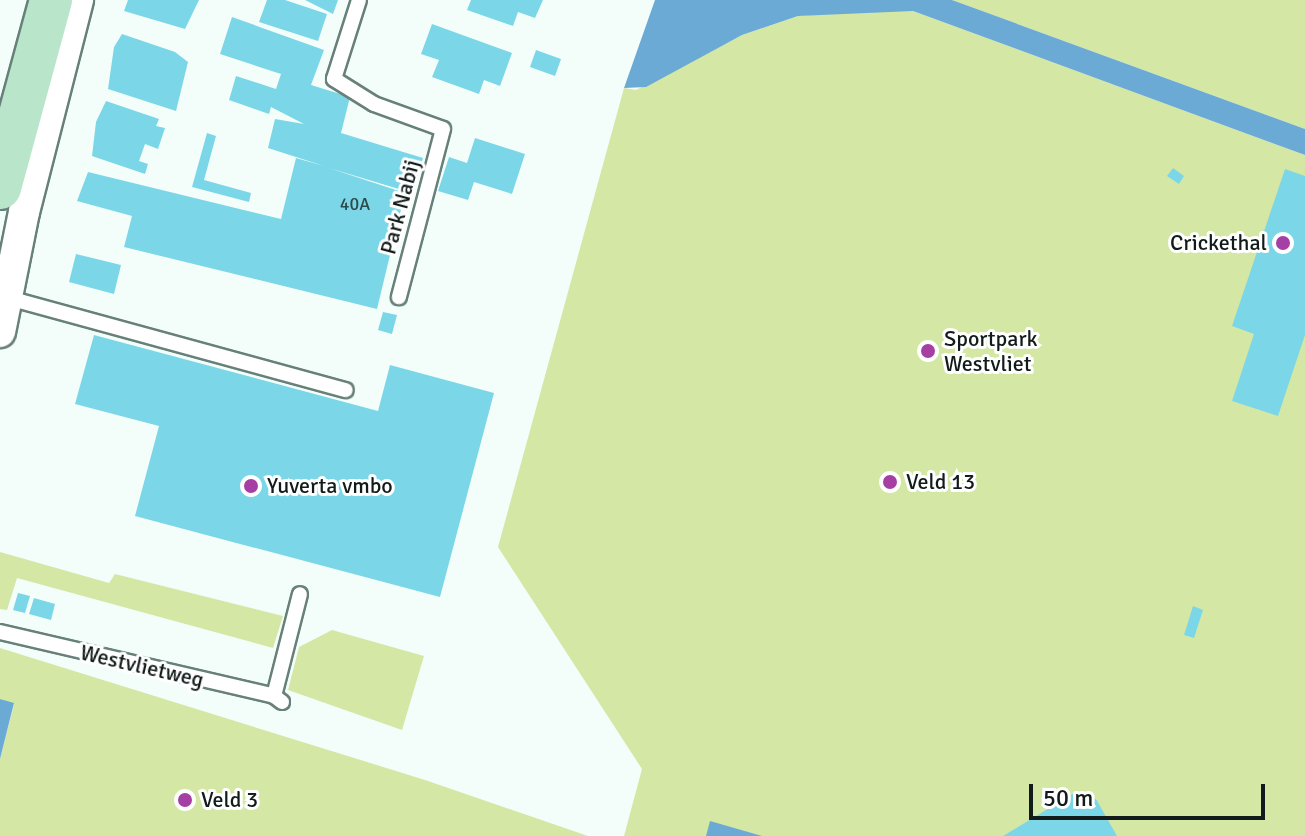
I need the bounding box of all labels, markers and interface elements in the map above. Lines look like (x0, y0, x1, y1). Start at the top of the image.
street label: Park Nabij (375, 157, 425, 257)
house number: 40A (340, 193, 370, 215)
place label: Crickethal (1170, 230, 1267, 256)
marker: Crickethal (1274, 234, 1292, 252)
place label: Sportpark Westvliet (944, 325, 1038, 376)
marker: Sportpark Westvliet (919, 342, 937, 360)
place label: Veld 13 (906, 469, 975, 495)
place label: Yuverta vmbo (267, 473, 393, 499)
marker: Veld 13 (881, 473, 899, 491)
marker: Yuverta vmbo (242, 477, 260, 495)
street label: Westvlietweg (78, 639, 206, 693)
scale bar (1033, 768, 1269, 818)
text: 50 m (1043, 783, 1093, 813)
place label: Veld 3 (201, 787, 258, 813)
marker: Veld 3 (176, 791, 194, 809)

